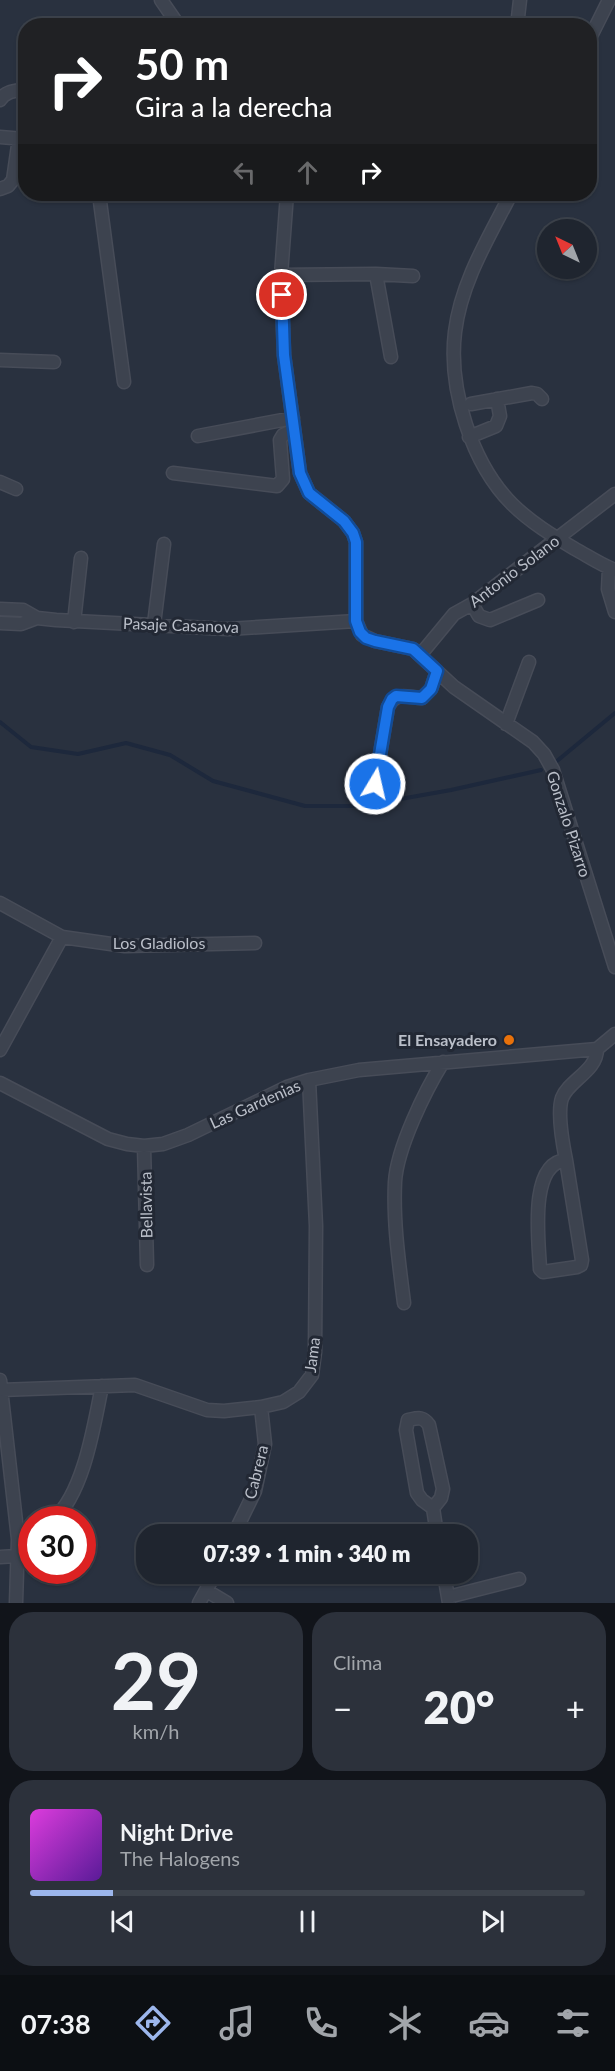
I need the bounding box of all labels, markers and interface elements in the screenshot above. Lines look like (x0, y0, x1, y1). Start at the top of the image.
text: 50 m (135, 39, 229, 89)
icon: right (36, 42, 114, 120)
text: Gira a la derecha (135, 90, 332, 123)
icon: left (228, 156, 261, 189)
icon: ahead (291, 156, 324, 189)
icon: right (354, 156, 387, 189)
north arrow (537, 219, 597, 279)
map controls (537, 219, 597, 279)
pin (256, 269, 307, 320)
icon: arrive (265, 278, 298, 311)
street label: Antonio Solano (465, 531, 562, 611)
street label: Pasaje Casanova (123, 613, 239, 636)
position arrow (343, 752, 407, 816)
street label: Gonzalo Pizarro (543, 768, 596, 879)
street label: Los Gladiolos (113, 933, 205, 952)
place label: El Ensayadero (398, 1030, 497, 1049)
marker: El Ensayadero (502, 1033, 516, 1047)
street label: Las Gardenias (206, 1075, 303, 1132)
street label: Bellavista (135, 1171, 156, 1239)
street label: Jama (300, 1336, 323, 1374)
street label: Cabrera (240, 1443, 271, 1501)
speed limit sign: 30 (18, 1506, 96, 1584)
text: 07:39 · 1 min · 340 m (204, 1540, 410, 1567)
text: 29 (111, 1633, 201, 1727)
text: Clima (333, 1650, 382, 1674)
text: 20° (424, 1680, 494, 1734)
text: − (333, 1688, 352, 1728)
text: + (566, 1688, 585, 1728)
text: km/h (133, 1719, 179, 1743)
text: Night Drive (120, 1819, 233, 1846)
text: The Halogens (120, 1846, 240, 1870)
icon: previous (106, 1905, 139, 1938)
icon: pause (291, 1905, 324, 1938)
icon: next (476, 1905, 509, 1938)
icon: directions (132, 2002, 174, 2044)
icon: music (216, 2002, 258, 2044)
icon: phone (300, 2002, 342, 2044)
icon: climate (384, 2002, 426, 2044)
icon: car (468, 2002, 510, 2044)
icon: filters (552, 2002, 594, 2044)
text: 07:38 (21, 2007, 91, 2040)

